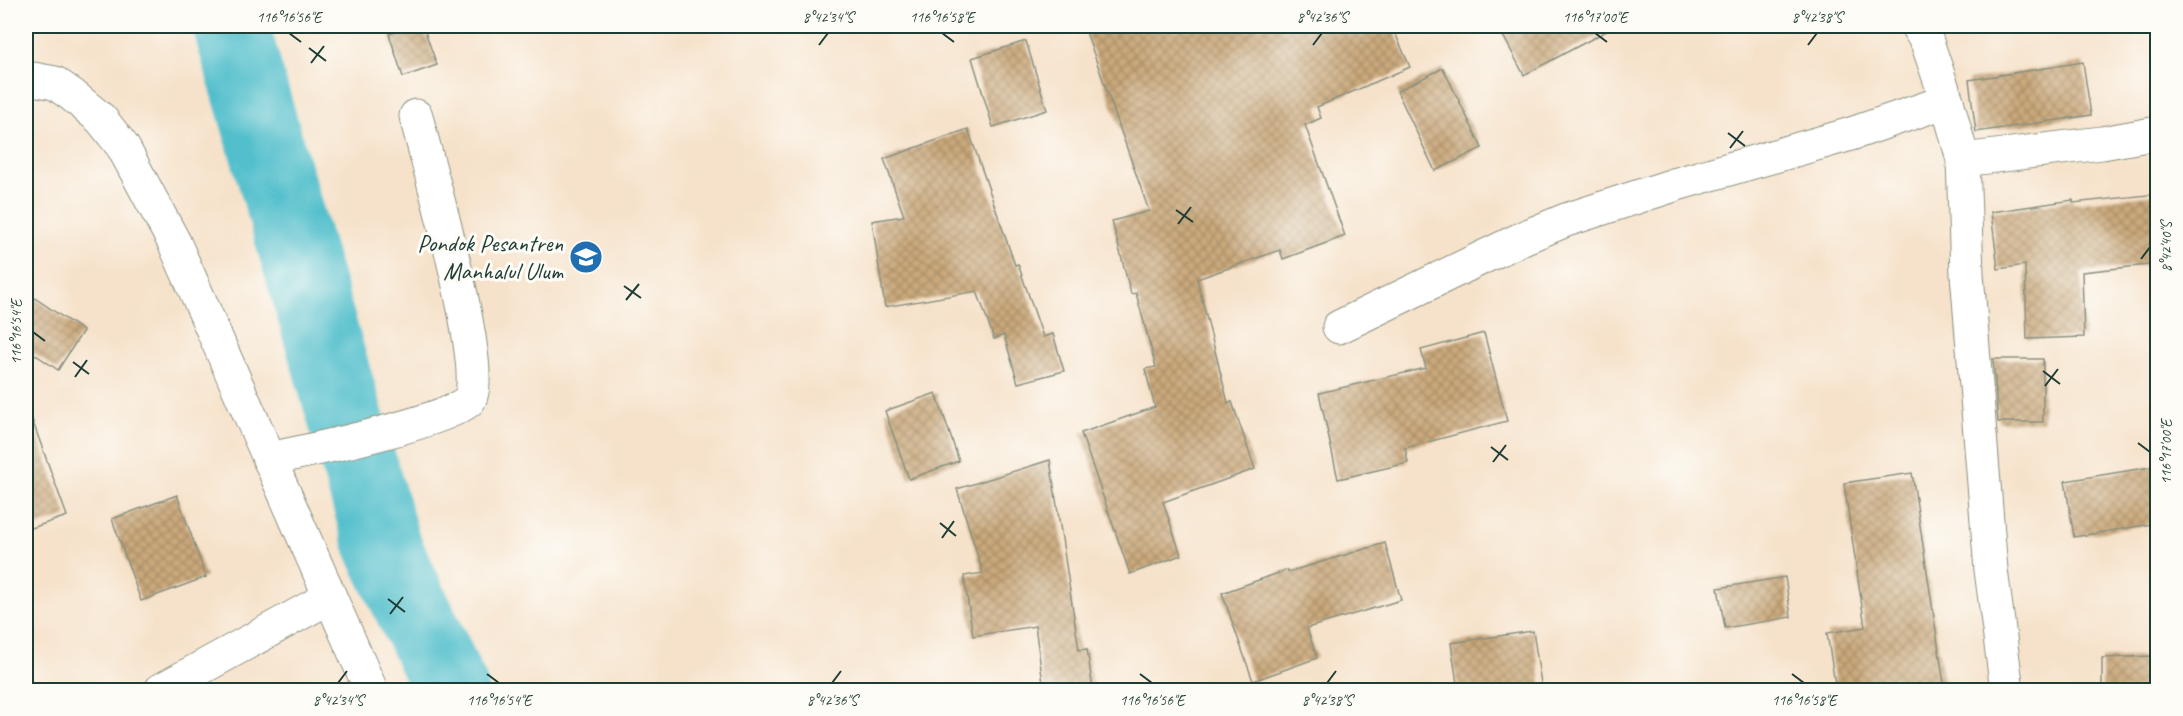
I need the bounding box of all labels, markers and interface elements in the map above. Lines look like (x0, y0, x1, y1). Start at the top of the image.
text: 116°16'56"E (257, 8, 323, 27)
text: 8°42'34"S (803, 8, 856, 27)
text: 116°16'58"E (910, 8, 976, 27)
text: 8°42'36"S (1297, 8, 1350, 27)
text: 116°17'00"E (1563, 8, 1629, 27)
text: 8°42'38"S (1792, 8, 1845, 27)
text: 8°42'40"S (2157, 219, 2176, 272)
place label: Pondok Pesantren Manhalul Ulum (417, 228, 564, 286)
school or university icon: Pondok Pesantren Manhalul Ulum (568, 239, 604, 275)
text: 116°16'54"E (7, 298, 26, 364)
text: 116°17'00"E (2157, 418, 2176, 484)
text: 8°42'34"S (313, 691, 366, 710)
text: 116°16'54"E (467, 691, 533, 710)
text: 8°42'36"S (807, 691, 860, 710)
text: 116°16'56"E (1120, 691, 1186, 710)
text: 8°42'38"S (1302, 691, 1355, 710)
text: 116°16'58"E (1772, 691, 1838, 710)

